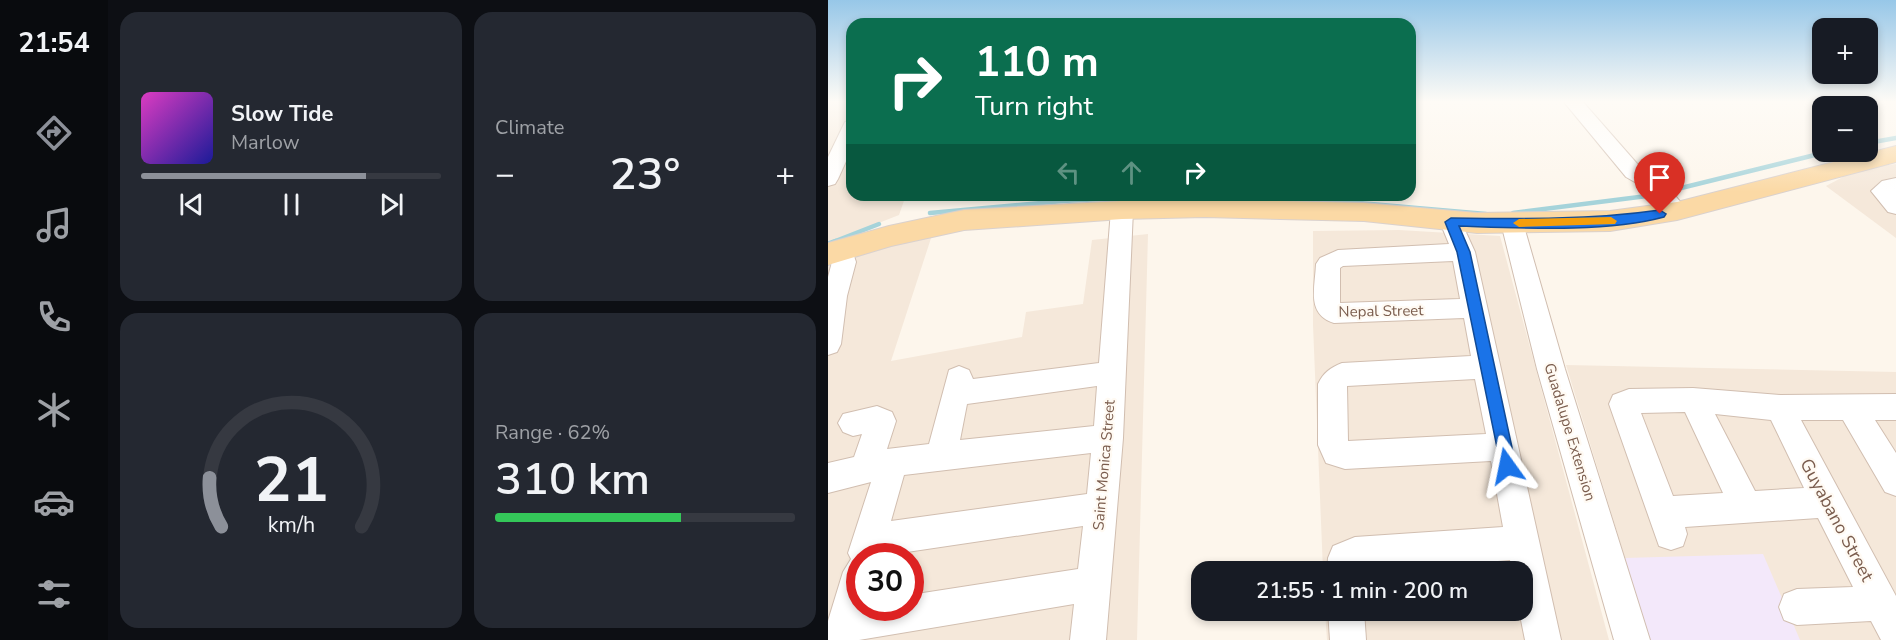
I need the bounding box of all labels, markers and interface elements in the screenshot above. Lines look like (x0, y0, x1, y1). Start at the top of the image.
map controls (1812, 18, 1878, 162)
button: + (1812, 18, 1878, 84)
text: 21:54 (18, 25, 90, 62)
text: 110 m (975, 34, 1099, 91)
icon: right (876, 42, 954, 120)
text: Turn right (975, 88, 1093, 125)
button: − (1812, 96, 1878, 162)
text: Slow Tide (231, 99, 333, 129)
icon: directions (33, 112, 75, 154)
text: Climate (495, 114, 564, 141)
text: Marlow (231, 129, 299, 156)
text: 23° (610, 144, 680, 205)
text: − (495, 152, 515, 197)
text: + (775, 152, 795, 197)
pin (1634, 152, 1685, 214)
icon: left (1052, 156, 1085, 189)
icon: ahead (1115, 156, 1148, 189)
icon: right (1178, 156, 1211, 189)
icon: arrive (1643, 161, 1676, 194)
icon: previous (175, 188, 208, 221)
icon: pause (275, 188, 308, 221)
icon: next (375, 188, 408, 221)
icon: music (33, 204, 75, 246)
icon: phone (33, 296, 75, 338)
street label: Nepal Street (1338, 300, 1424, 322)
street label: Guadalupe Extension (1539, 361, 1601, 503)
icon: climate (33, 389, 75, 431)
street label: Saint Monica Street (1088, 398, 1120, 531)
text: Range · 62% (495, 419, 610, 446)
position arrow (1475, 434, 1539, 498)
text: 21 (254, 438, 328, 523)
text: 310 km (495, 449, 650, 510)
street label: Guyabano Street (1795, 454, 1880, 586)
icon: car (33, 481, 75, 523)
text: km/h (267, 511, 315, 541)
speed limit sign: 30 (846, 543, 924, 621)
icon: filters (33, 573, 75, 615)
text: 21:55 · 1 min · 200 m (1256, 576, 1468, 606)

